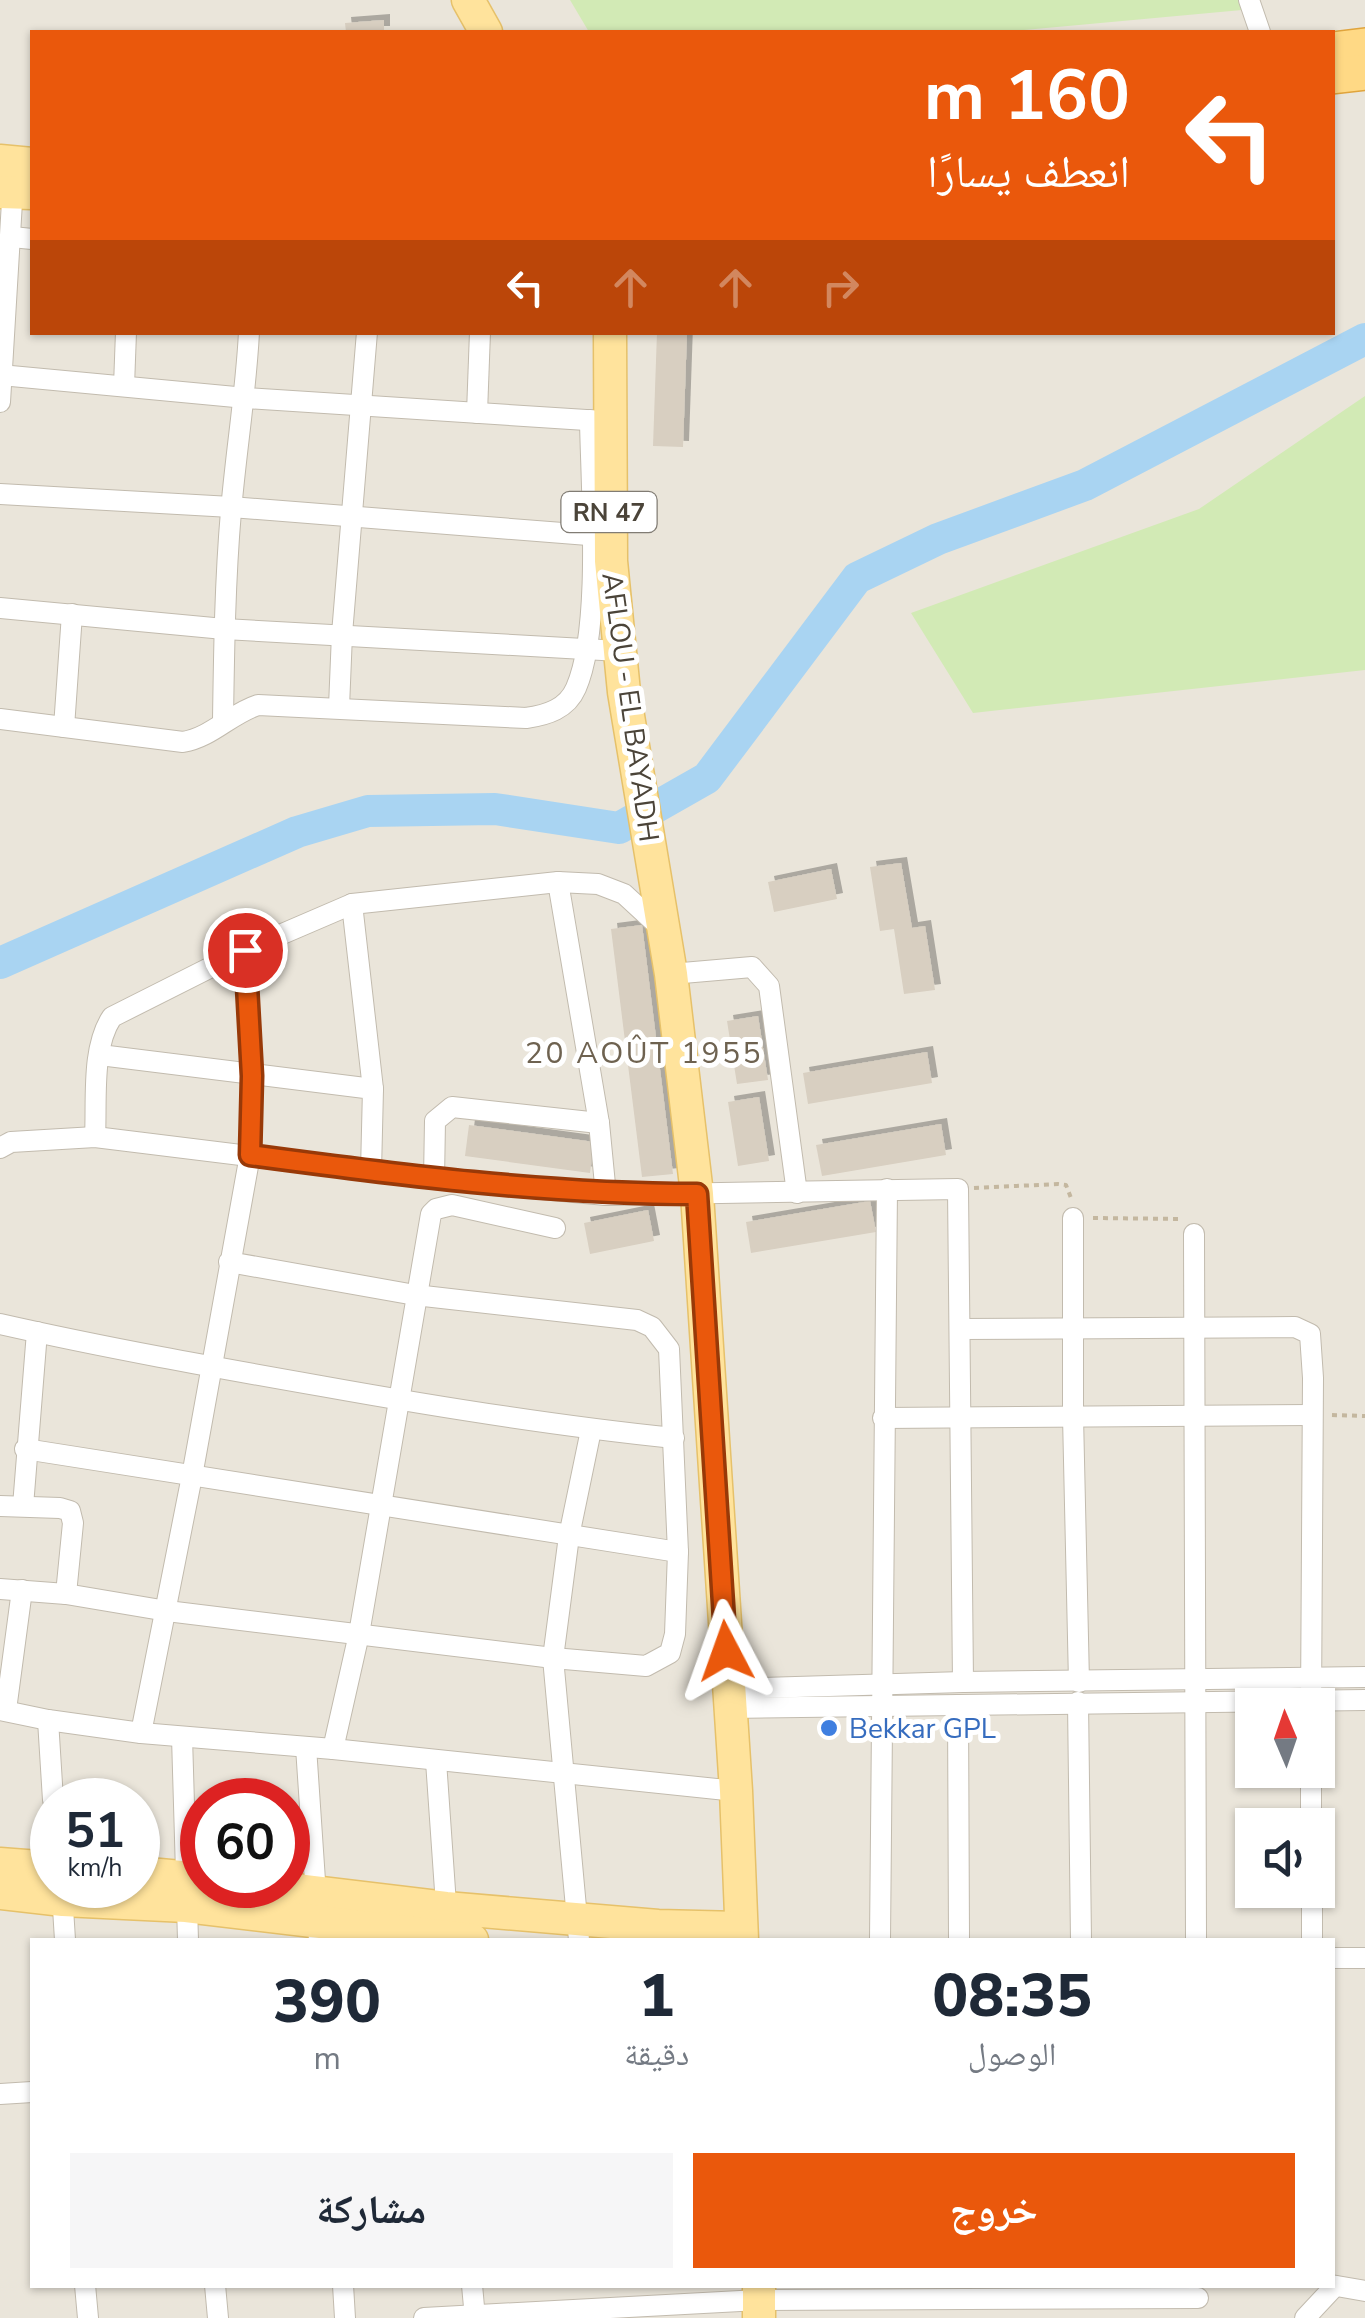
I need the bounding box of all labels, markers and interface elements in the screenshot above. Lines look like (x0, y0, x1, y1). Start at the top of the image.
text: 160 m (924, 48, 1130, 144)
icon: left (1165, 70, 1295, 200)
text: انعطف يسارًا (927, 142, 1130, 203)
icon: left (498, 260, 553, 315)
icon: ahead (603, 260, 658, 315)
icon: ahead (708, 260, 763, 315)
icon: right (813, 260, 868, 315)
road number: RN 47 (562, 492, 656, 532)
street label: AFLOU - EL BAYADH (592, 570, 668, 844)
pin (203, 908, 288, 993)
icon: arrive (218, 923, 273, 978)
district label: 20 AOÛT 1955 (525, 1033, 763, 1074)
position arrow (674, 1599, 778, 1703)
north arrow (1235, 1688, 1335, 1788)
map controls (1235, 1688, 1335, 1908)
place label: Bekkar GPL (849, 1710, 996, 1748)
marker: Bekkar GPL (818, 1717, 840, 1739)
speed limit sign: 60 (180, 1778, 310, 1908)
text: 51 (65, 1796, 125, 1865)
button: sound (1235, 1808, 1335, 1908)
text: km/h (67, 1851, 123, 1885)
text: 1 (639, 1955, 675, 2037)
text: 08:35 (932, 1955, 1092, 2037)
text: 390 (273, 1961, 381, 2043)
text: دقيقة (624, 2033, 689, 2076)
text: الوصول (968, 2033, 1056, 2076)
text: m (313, 2037, 341, 2080)
button: مشاركة (70, 2153, 673, 2268)
button: خروج (693, 2153, 1295, 2268)

